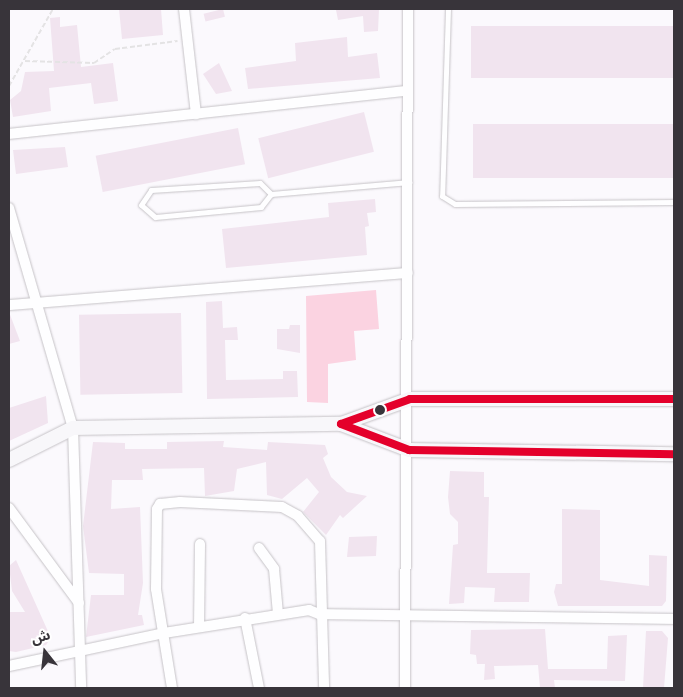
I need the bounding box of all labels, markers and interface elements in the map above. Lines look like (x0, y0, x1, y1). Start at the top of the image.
unlabelled marker (375, 405, 385, 415)
text: ش (29, 626, 52, 648)
north arrow (20, 627, 70, 677)

